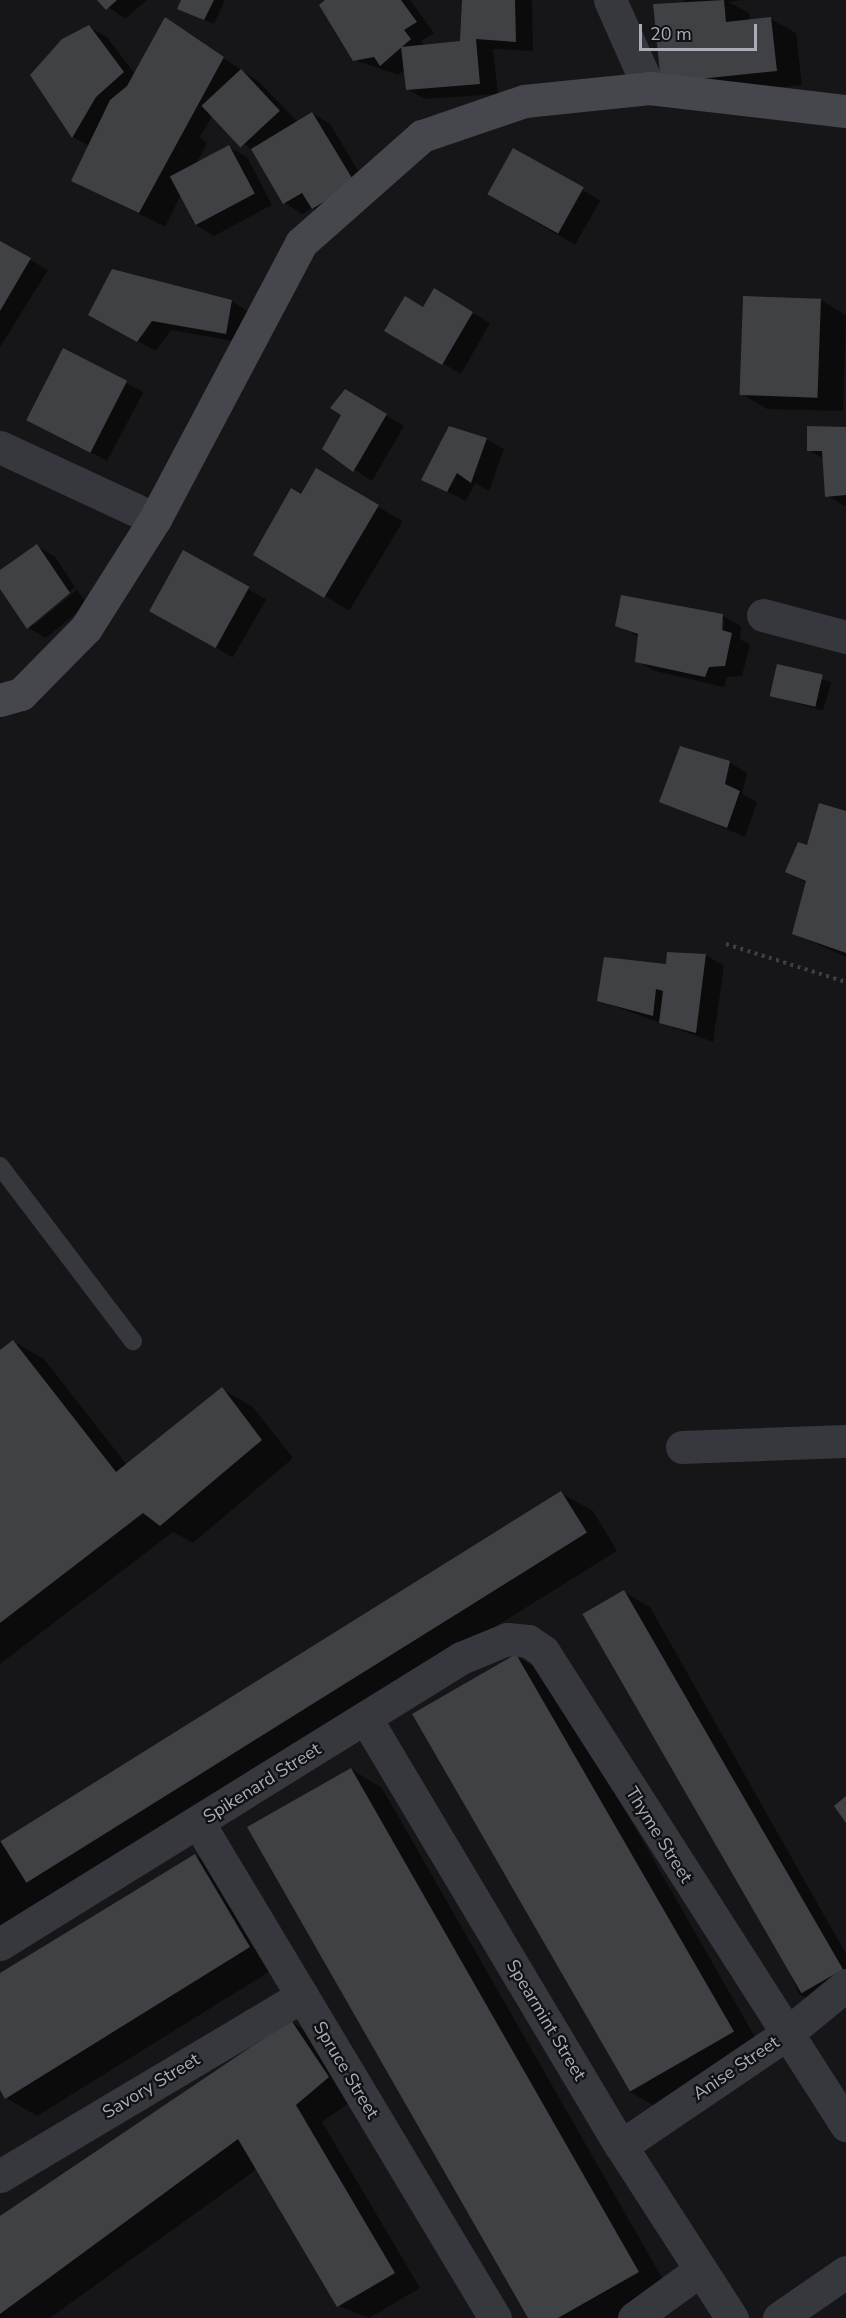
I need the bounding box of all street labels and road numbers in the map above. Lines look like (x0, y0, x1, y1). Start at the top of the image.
street label: Spikenard Street (199, 1738, 325, 1828)
street label: Thyme Street (621, 1783, 697, 1887)
street label: Spearmint Street (501, 1956, 591, 2084)
street label: Spruce Street (309, 2017, 383, 2123)
street label: Anise Street (689, 2031, 783, 2105)
street label: Savory Street (98, 2049, 204, 2123)

